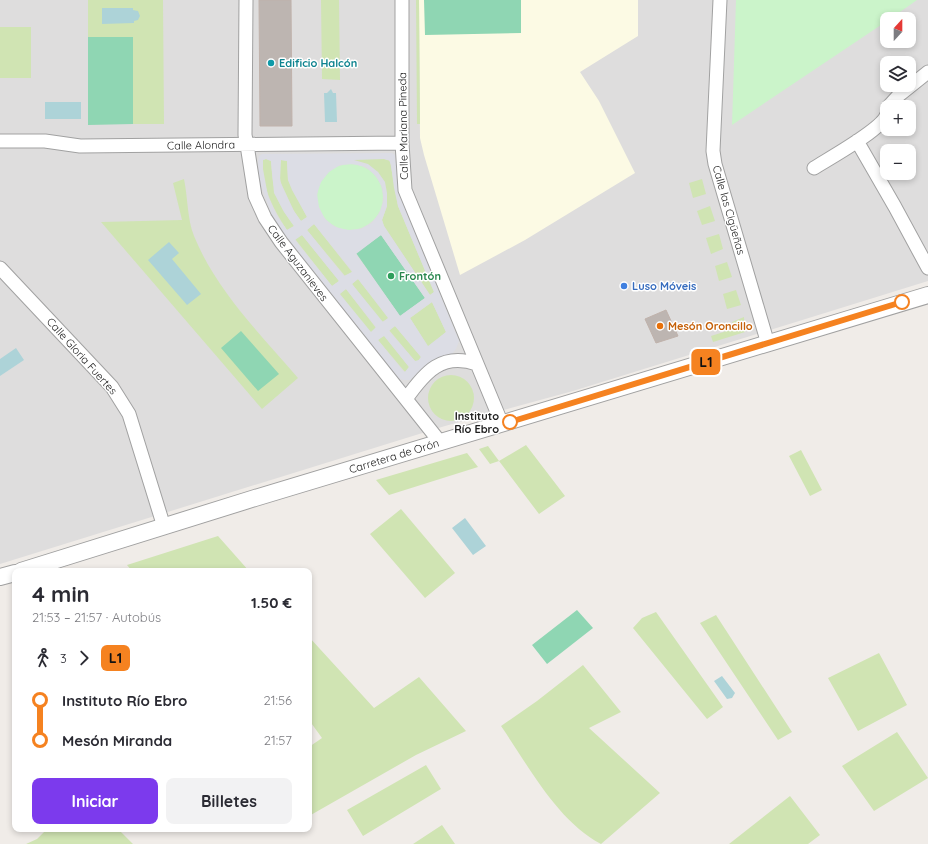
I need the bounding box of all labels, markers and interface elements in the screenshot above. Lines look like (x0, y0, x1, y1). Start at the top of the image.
north arrow (880, 12, 916, 48)
map controls (880, 12, 916, 180)
place label: Edificio Halcón (279, 56, 357, 70)
button: layers (880, 56, 916, 92)
marker: Edificio Halcón (266, 58, 276, 68)
street label: Calle Mariana Pineda (395, 72, 411, 180)
button: + (880, 100, 916, 136)
street label: Calle Alondra (167, 137, 235, 153)
button: − (880, 144, 916, 180)
street label: Calle las Cigüeñas (710, 164, 748, 256)
street label: Calle Aguzanieves (265, 222, 331, 304)
place label: Frontón (399, 269, 441, 283)
marker: Frontón (386, 271, 396, 281)
place label: Luso Móveis (632, 279, 696, 293)
marker: Luso Móveis (619, 281, 629, 291)
unlabelled marker (894, 294, 910, 310)
street label: Calle Gloria Fuertes (44, 315, 120, 397)
place label: Mesón Oroncillo (668, 319, 753, 333)
marker: Mesón Oroncillo (655, 321, 665, 331)
line badge: L1 (688, 349, 724, 375)
text: L1 (699, 353, 713, 371)
place label: Instituto Río Ebro (454, 409, 499, 436)
marker: Instituto Río Ebro (502, 414, 518, 430)
street label: Carretera de Orón (347, 436, 441, 476)
text: 4 min (32, 580, 90, 608)
text: 1.50 € (251, 593, 292, 612)
text: 21:53 – 21:57 · Autobús (32, 609, 161, 625)
icon: walk (32, 647, 54, 669)
icon: forward (73, 647, 95, 669)
text: L1 (109, 649, 122, 667)
text: 3 (60, 650, 67, 666)
text: Instituto Río Ebro (62, 691, 187, 710)
text: 21:56 (263, 692, 292, 708)
text: Mesón Miranda (62, 731, 172, 750)
text: 21:57 (264, 732, 292, 748)
button: Iniciar (32, 778, 158, 824)
button: Billetes (166, 778, 292, 824)

